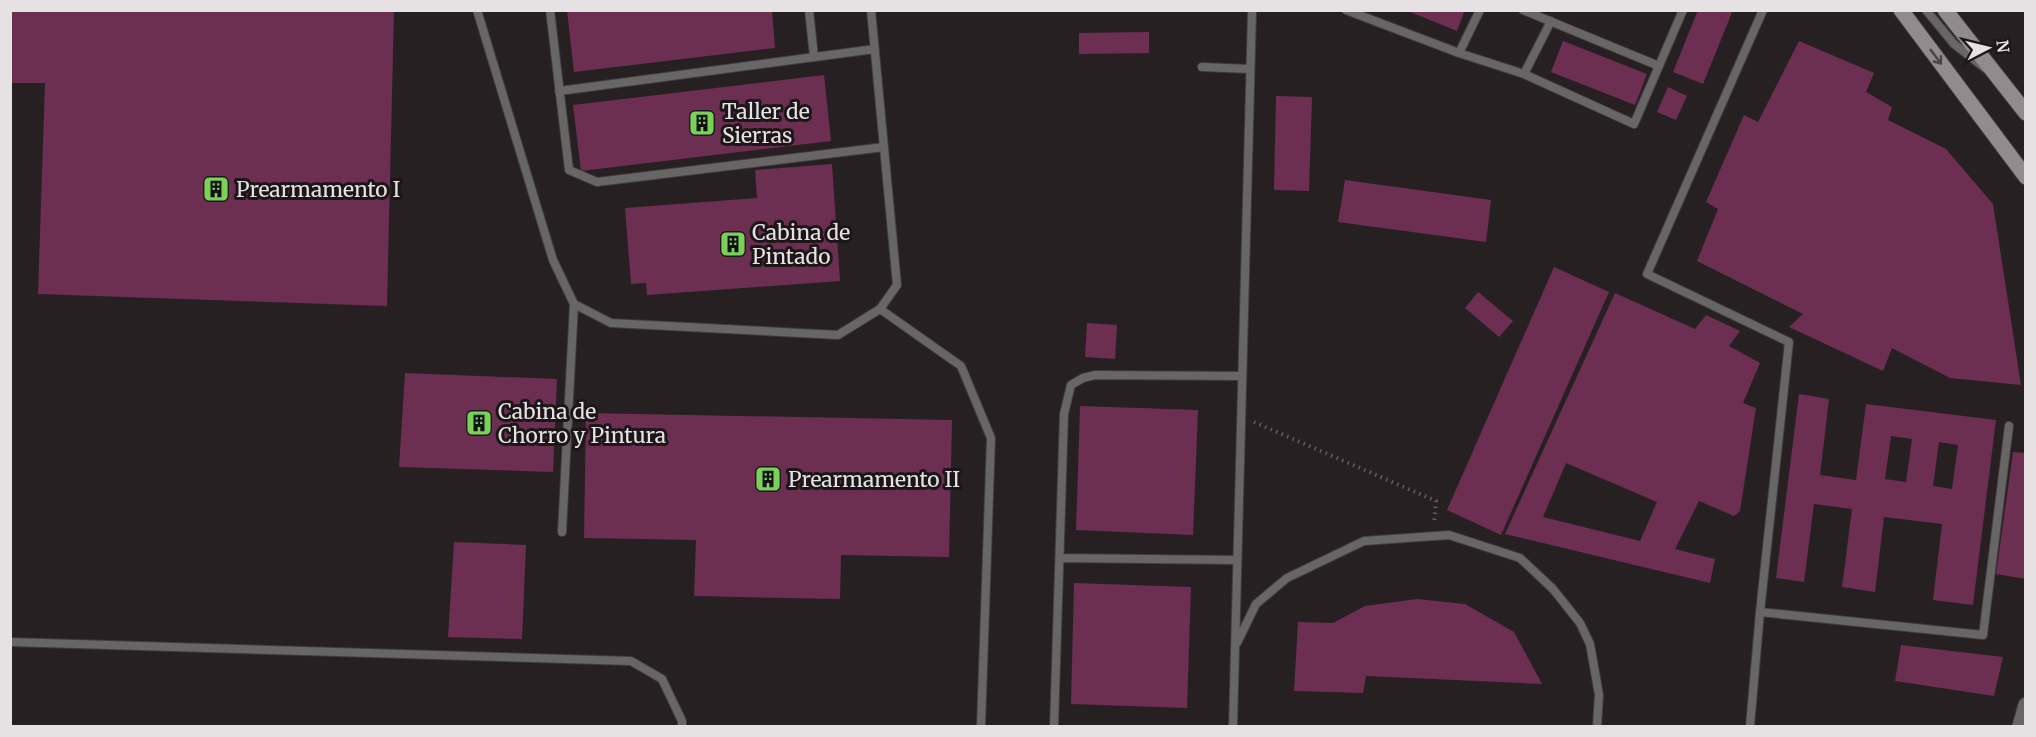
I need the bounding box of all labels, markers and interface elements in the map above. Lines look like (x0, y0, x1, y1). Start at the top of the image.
north arrow (1958, 18, 2018, 78)
text: N (1992, 39, 2014, 54)
one-way arrow (1930, 49, 1942, 65)
place label: Taller de Sierras (722, 98, 810, 149)
building icon: Taller de Sierras (687, 108, 717, 138)
building icon: Prearmamento I (201, 174, 231, 204)
place label: Prearmamento I (236, 176, 400, 203)
place label: Cabina de Pintado (752, 219, 850, 270)
building icon: Cabina de Pintado (718, 229, 748, 259)
place label: Cabina de Chorro y Pintura (498, 398, 666, 449)
building icon: Cabina de Chorro y Pintura (464, 408, 494, 438)
building icon: Prearmamento II (753, 464, 783, 494)
place label: Prearmamento II (788, 466, 960, 493)

